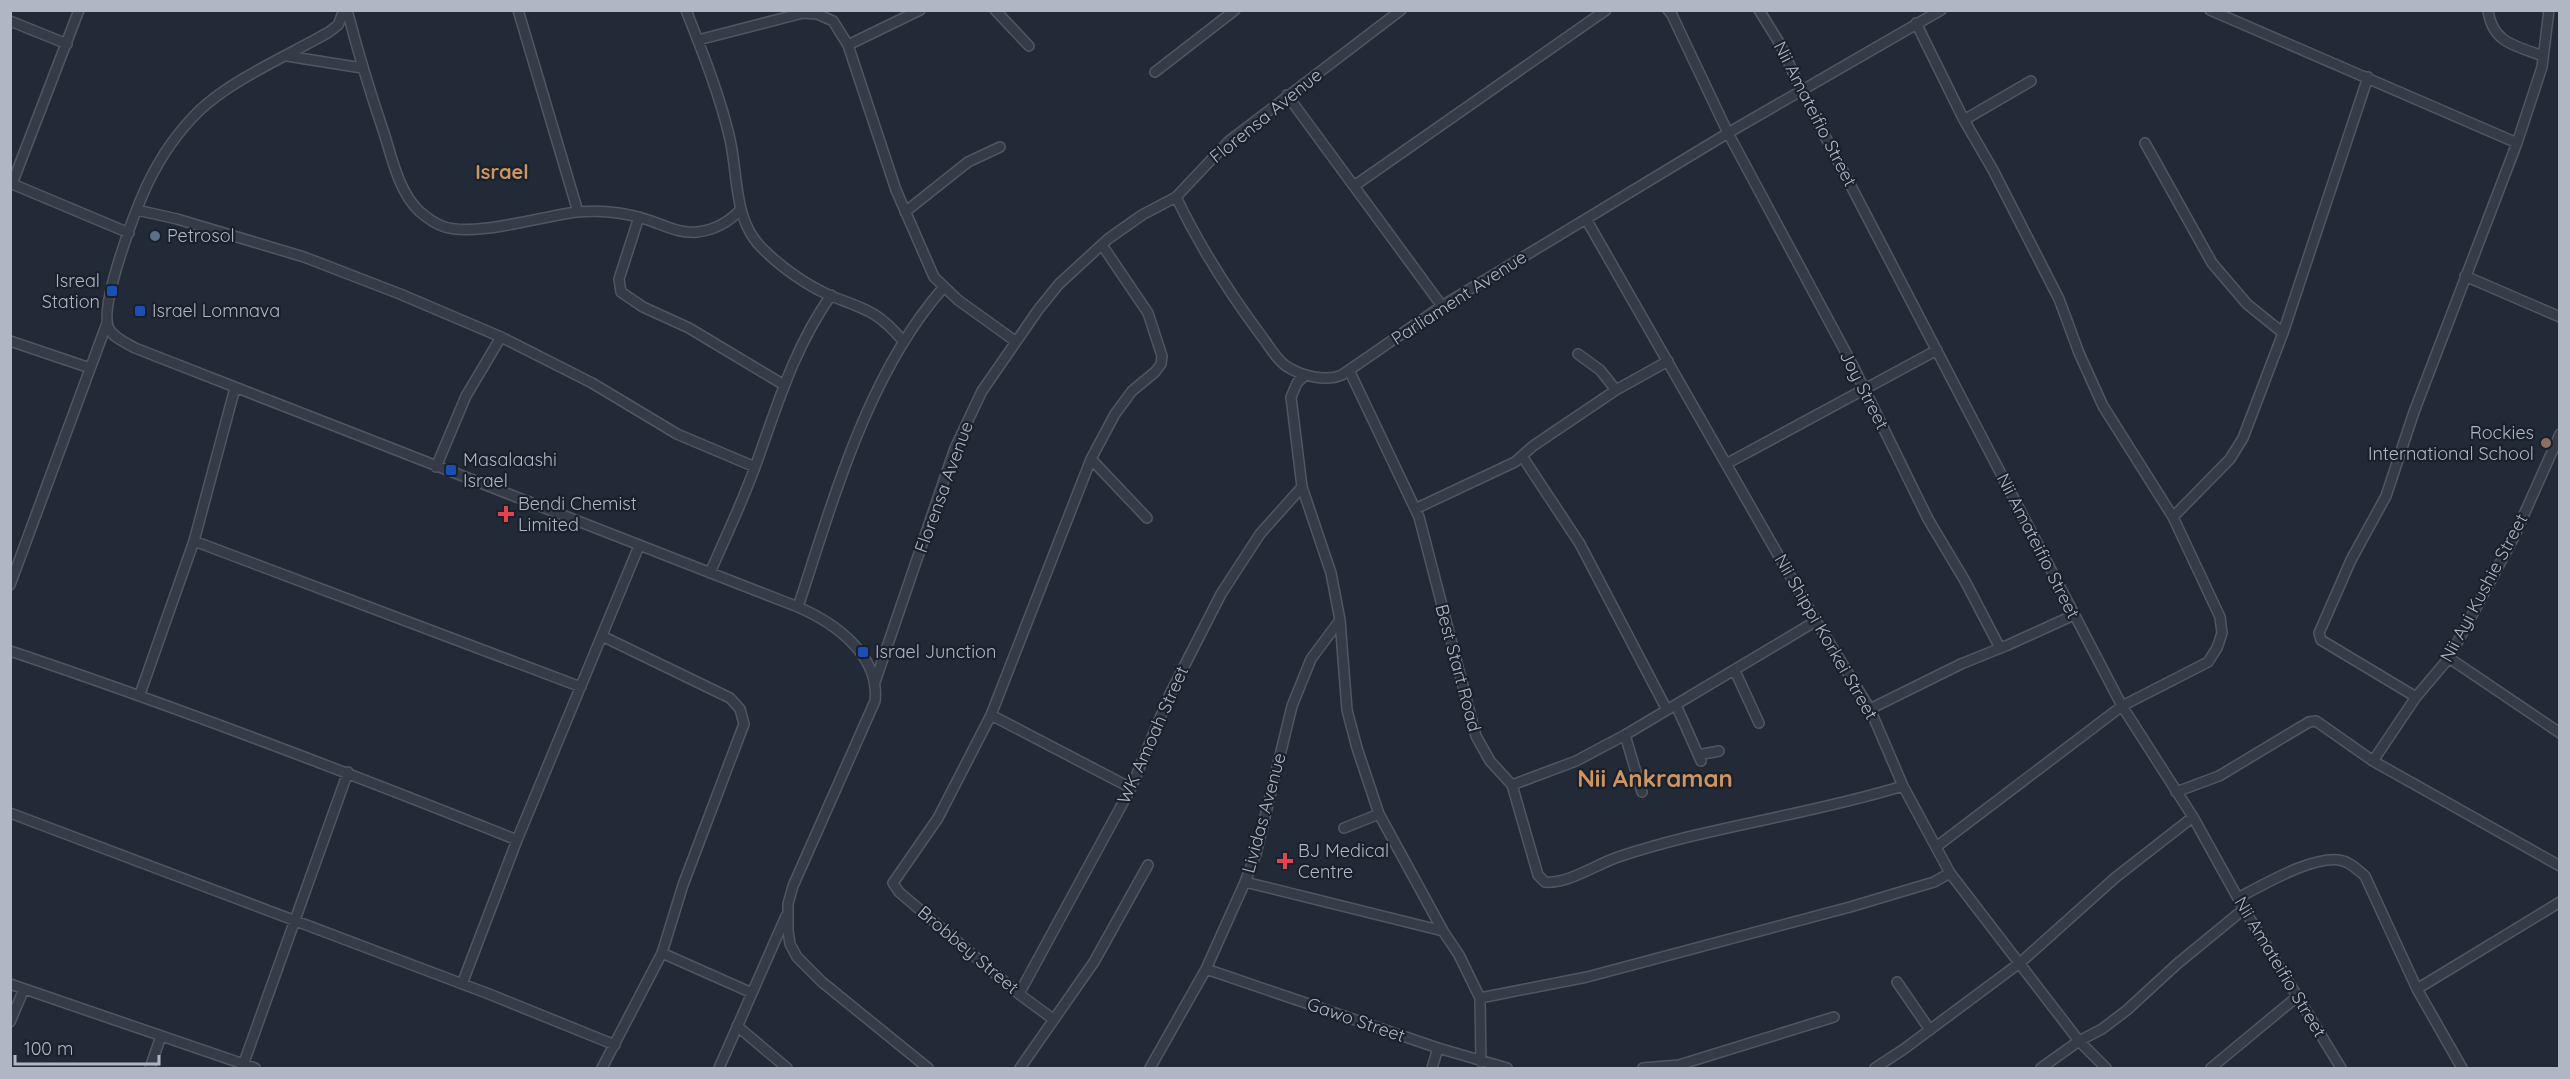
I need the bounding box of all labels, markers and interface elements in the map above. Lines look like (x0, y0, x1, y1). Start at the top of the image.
street label: Nii Amateifio Street (1769, 37, 1862, 190)
street label: Florensa Avenue (1205, 63, 1327, 168)
district label: Israel (475, 159, 529, 184)
place label: Petrosol (167, 224, 235, 247)
marker: Petrosol (148, 229, 162, 243)
street label: Parliament Avenue (1387, 245, 1531, 350)
place label: Isreal Station (42, 269, 100, 313)
marker: Isreal Station (105, 284, 119, 298)
place label: Israel Lomnava (152, 299, 280, 322)
marker: Israel Lomnava (133, 304, 147, 318)
street label: Joy Street (1835, 346, 1894, 433)
street label: Florensa Avenue (909, 418, 978, 556)
place label: Rockies International School (2368, 421, 2534, 465)
marker: Rockies International School (2539, 436, 2553, 450)
place label: Masalaashi Israel (463, 448, 557, 492)
marker: Masalaashi Israel (444, 463, 458, 477)
street label: Nii Amateifio Street (1992, 469, 2085, 622)
place label: Bendi Chemist Limited (518, 492, 637, 536)
marker: Bendi Chemist Limited (499, 507, 513, 521)
street label: Nii Ayi Kushie Street (2435, 510, 2532, 666)
street label: Nii Shippi Korkei Street (1770, 550, 1883, 724)
street label: Best Start Road (1430, 602, 1487, 734)
place label: Israel Junction (875, 640, 996, 663)
marker: Israel Junction (856, 645, 870, 659)
street label: WK Amoah Street (1112, 662, 1193, 807)
street label: Lividas Avenue (1236, 750, 1291, 876)
district label: Nii Ankraman (1577, 763, 1733, 793)
place label: BJ Medical Centre (1298, 839, 1389, 883)
marker: BJ Medical Centre (1276, 852, 1294, 870)
street label: Nii Amateifio Street (2229, 892, 2331, 1041)
street label: Brobbey Street (913, 901, 1024, 999)
street label: Gawo Street (1304, 992, 1408, 1047)
scale bar (15, 1028, 159, 1066)
text: 100 m (24, 1037, 73, 1060)

